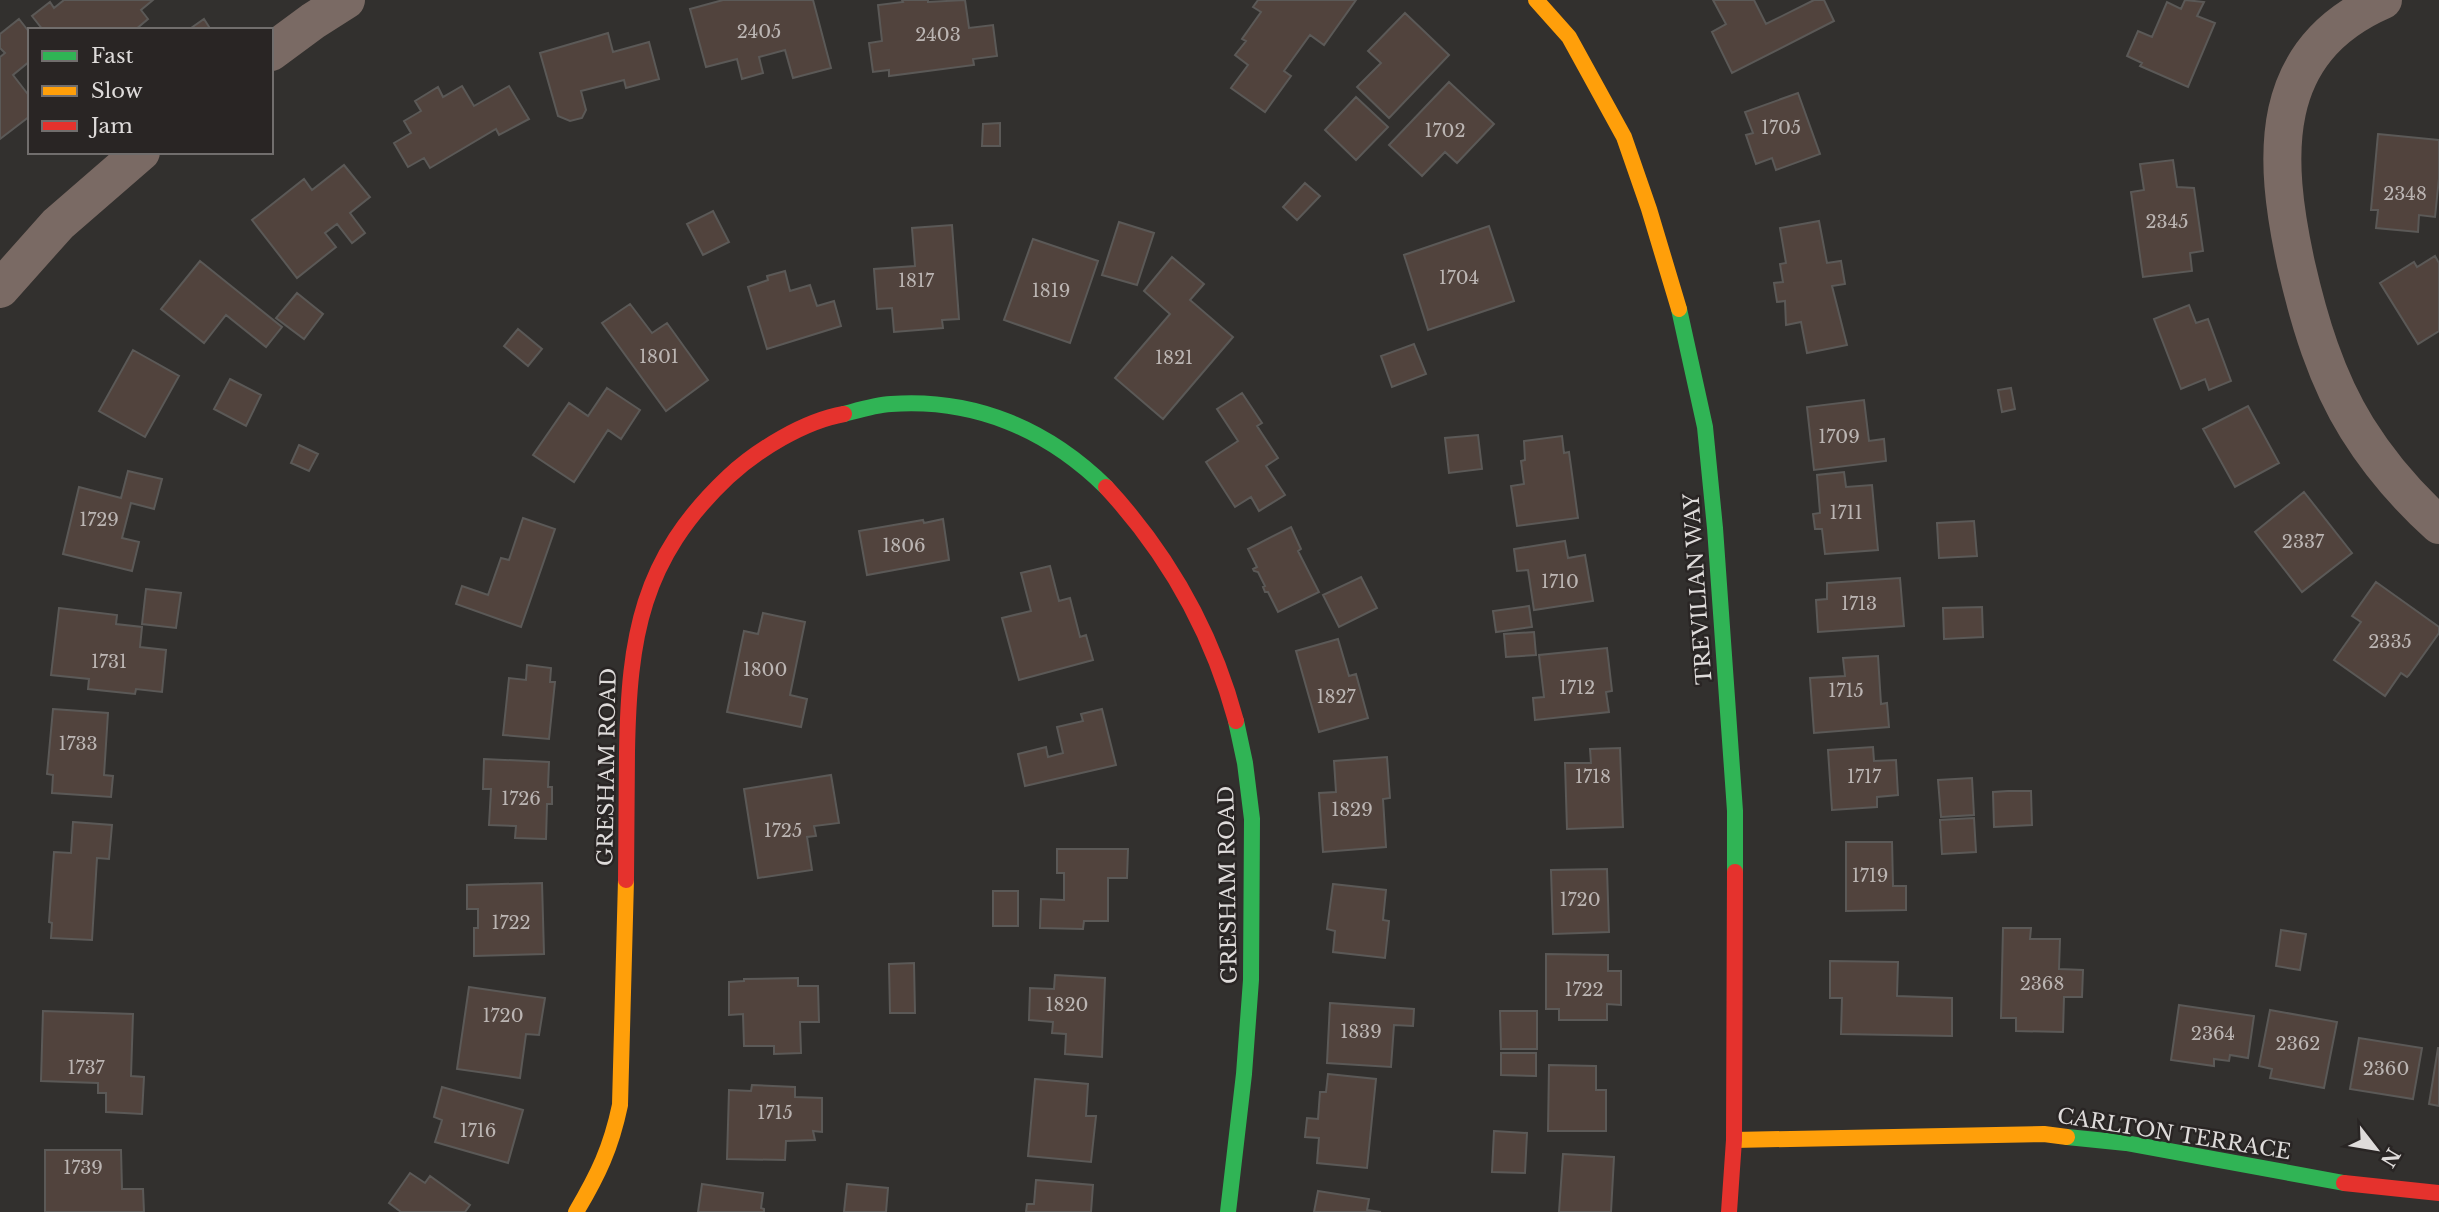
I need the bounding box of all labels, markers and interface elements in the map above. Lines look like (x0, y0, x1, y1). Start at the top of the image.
house number: 2405 (737, 21, 781, 43)
house number: 2403 (915, 24, 961, 46)
legend (28, 28, 273, 154)
text: Fast (91, 43, 133, 69)
text: Slow (91, 78, 143, 104)
text: Jam (88, 113, 133, 139)
house number: 1705 (1761, 117, 1801, 139)
house number: 1702 (1424, 120, 1466, 142)
house number: 2348 (2383, 183, 2427, 205)
house number: 2345 (2146, 211, 2188, 233)
house number: 1704 (1439, 267, 1479, 289)
house number: 1817 (898, 270, 935, 292)
house number: 1819 (1032, 280, 1070, 302)
house number: 1801 (639, 346, 679, 368)
house number: 1821 (1155, 347, 1193, 369)
house number: 1709 (1818, 426, 1860, 448)
street label: TREVILIAN WAY (1678, 492, 1718, 685)
house number: 1711 (1829, 502, 1863, 524)
house number: 1729 (79, 509, 119, 531)
house number: 2337 (2282, 531, 2325, 553)
house number: 1806 (882, 535, 926, 557)
house number: 1710 (1541, 571, 1579, 593)
house number: 1713 (1841, 593, 1877, 615)
house number: 2335 (2368, 631, 2412, 653)
house number: 1731 (91, 651, 127, 673)
house number: 1800 (743, 659, 787, 681)
street label: GRESHAM ROAD (592, 668, 622, 866)
house number: 1712 (1559, 677, 1595, 699)
house number: 1715 (1828, 680, 1864, 702)
house number: 1827 (1316, 686, 1356, 708)
house number: 1733 (58, 733, 98, 755)
house number: 1718 (1575, 766, 1611, 788)
house number: 1717 (1847, 766, 1882, 788)
street label: GRESHAM ROAD (1213, 786, 1243, 984)
house number: 1726 (501, 788, 541, 810)
house number: 1829 (1331, 799, 1373, 821)
house number: 1725 (764, 820, 802, 842)
house number: 1719 (1852, 865, 1888, 887)
house number: 1720 (1559, 889, 1601, 911)
house number: 1722 (491, 912, 531, 934)
house number: 2368 (2020, 973, 2064, 995)
house number: 1722 (1564, 979, 1604, 1001)
house number: 1820 (1046, 994, 1088, 1016)
house number: 1720 (482, 1005, 524, 1027)
house number: 1839 (1340, 1021, 1382, 1043)
house number: 2364 (2191, 1023, 2235, 1045)
house number: 2362 (2276, 1033, 2320, 1055)
house number: 1737 (67, 1057, 106, 1079)
house number: 2360 (2363, 1058, 2409, 1080)
house number: 1715 (757, 1102, 793, 1124)
street label: CARLTON TERRACE (2055, 1103, 2293, 1165)
north arrow (2341, 1114, 2411, 1184)
house number: 1716 (460, 1120, 496, 1142)
text: N (2376, 1144, 2405, 1171)
house number: 1739 (63, 1157, 103, 1179)

